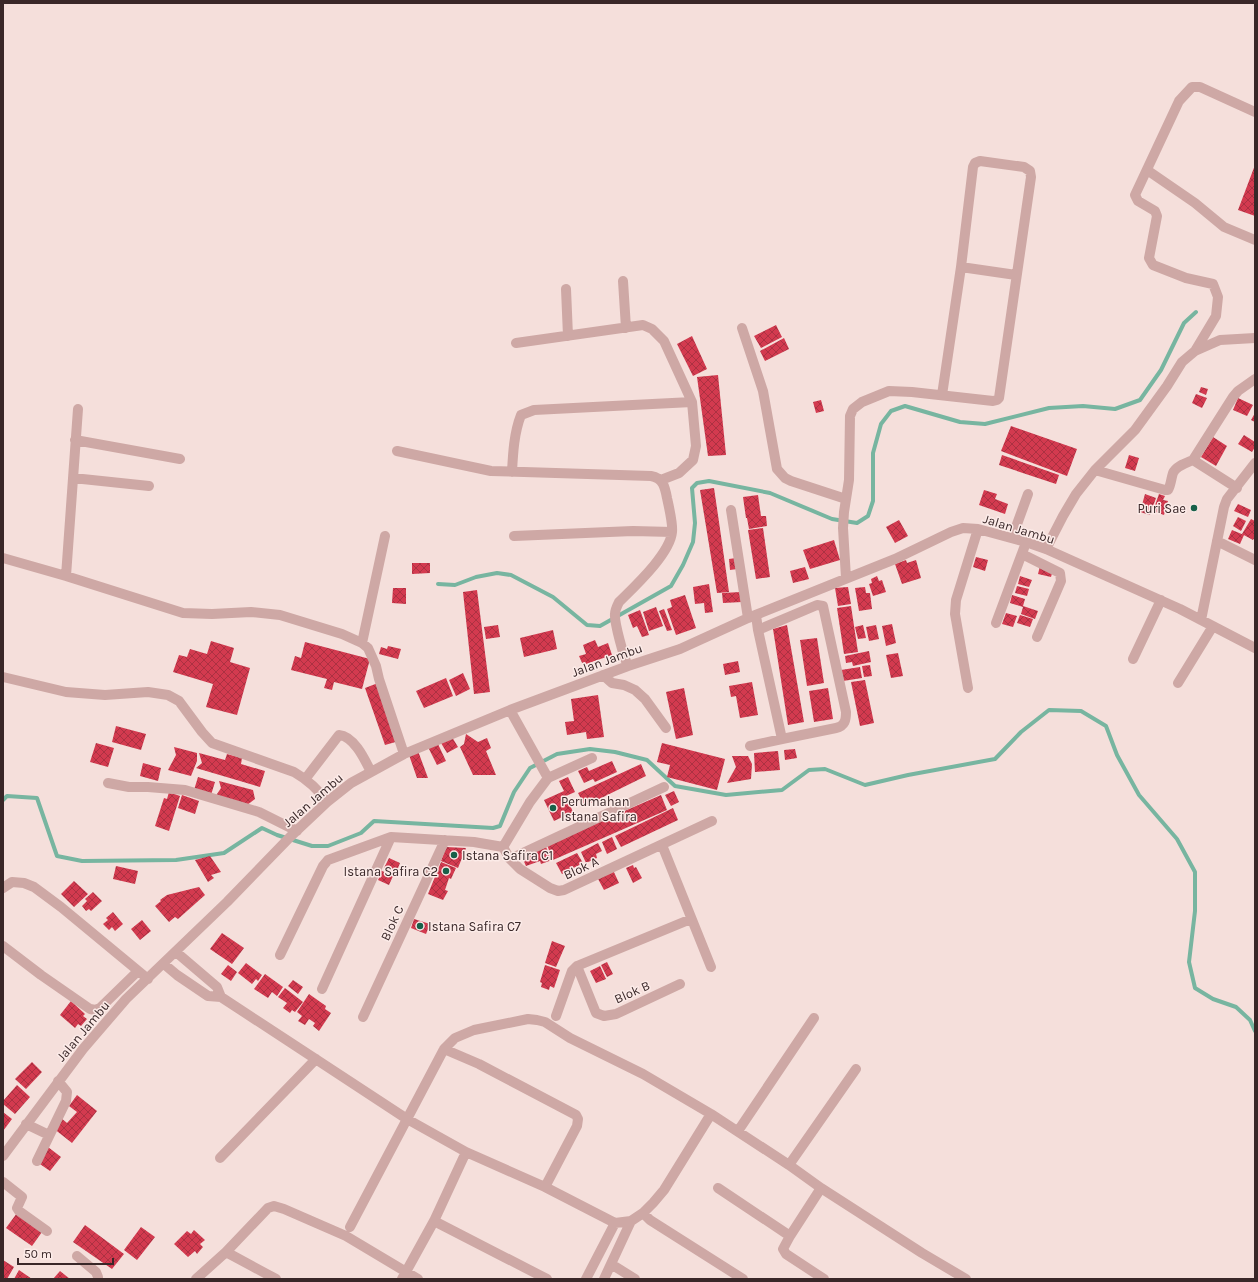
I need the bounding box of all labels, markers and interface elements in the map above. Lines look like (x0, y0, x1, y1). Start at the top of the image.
place label: Puri Sae (1138, 501, 1186, 516)
marker: Puri Sae (1189, 503, 1199, 513)
street label: Jalan Jambu (981, 511, 1057, 547)
street label: Jalan Jambu (570, 640, 644, 680)
street label: Jalan Jambu (280, 770, 346, 830)
place label: Perumahan Istana Safira (561, 794, 637, 824)
marker: Perumahan Istana Safira (548, 803, 558, 813)
place label: Istana Safira C1 (462, 848, 553, 863)
marker: Istana Safira C1 (449, 850, 459, 860)
street label: Blok A (561, 853, 601, 883)
place label: Istana Safira C2 (344, 864, 438, 879)
marker: Istana Safira C2 (441, 866, 451, 876)
street label: Blok C (377, 903, 407, 943)
place label: Istana Safira C7 (428, 919, 521, 934)
marker: Istana Safira C7 (415, 921, 425, 931)
street label: Blok B (612, 978, 652, 1006)
street label: Jalan Jambu (53, 998, 113, 1064)
scale bar (18, 1240, 113, 1266)
text: 50 m (24, 1247, 52, 1261)

